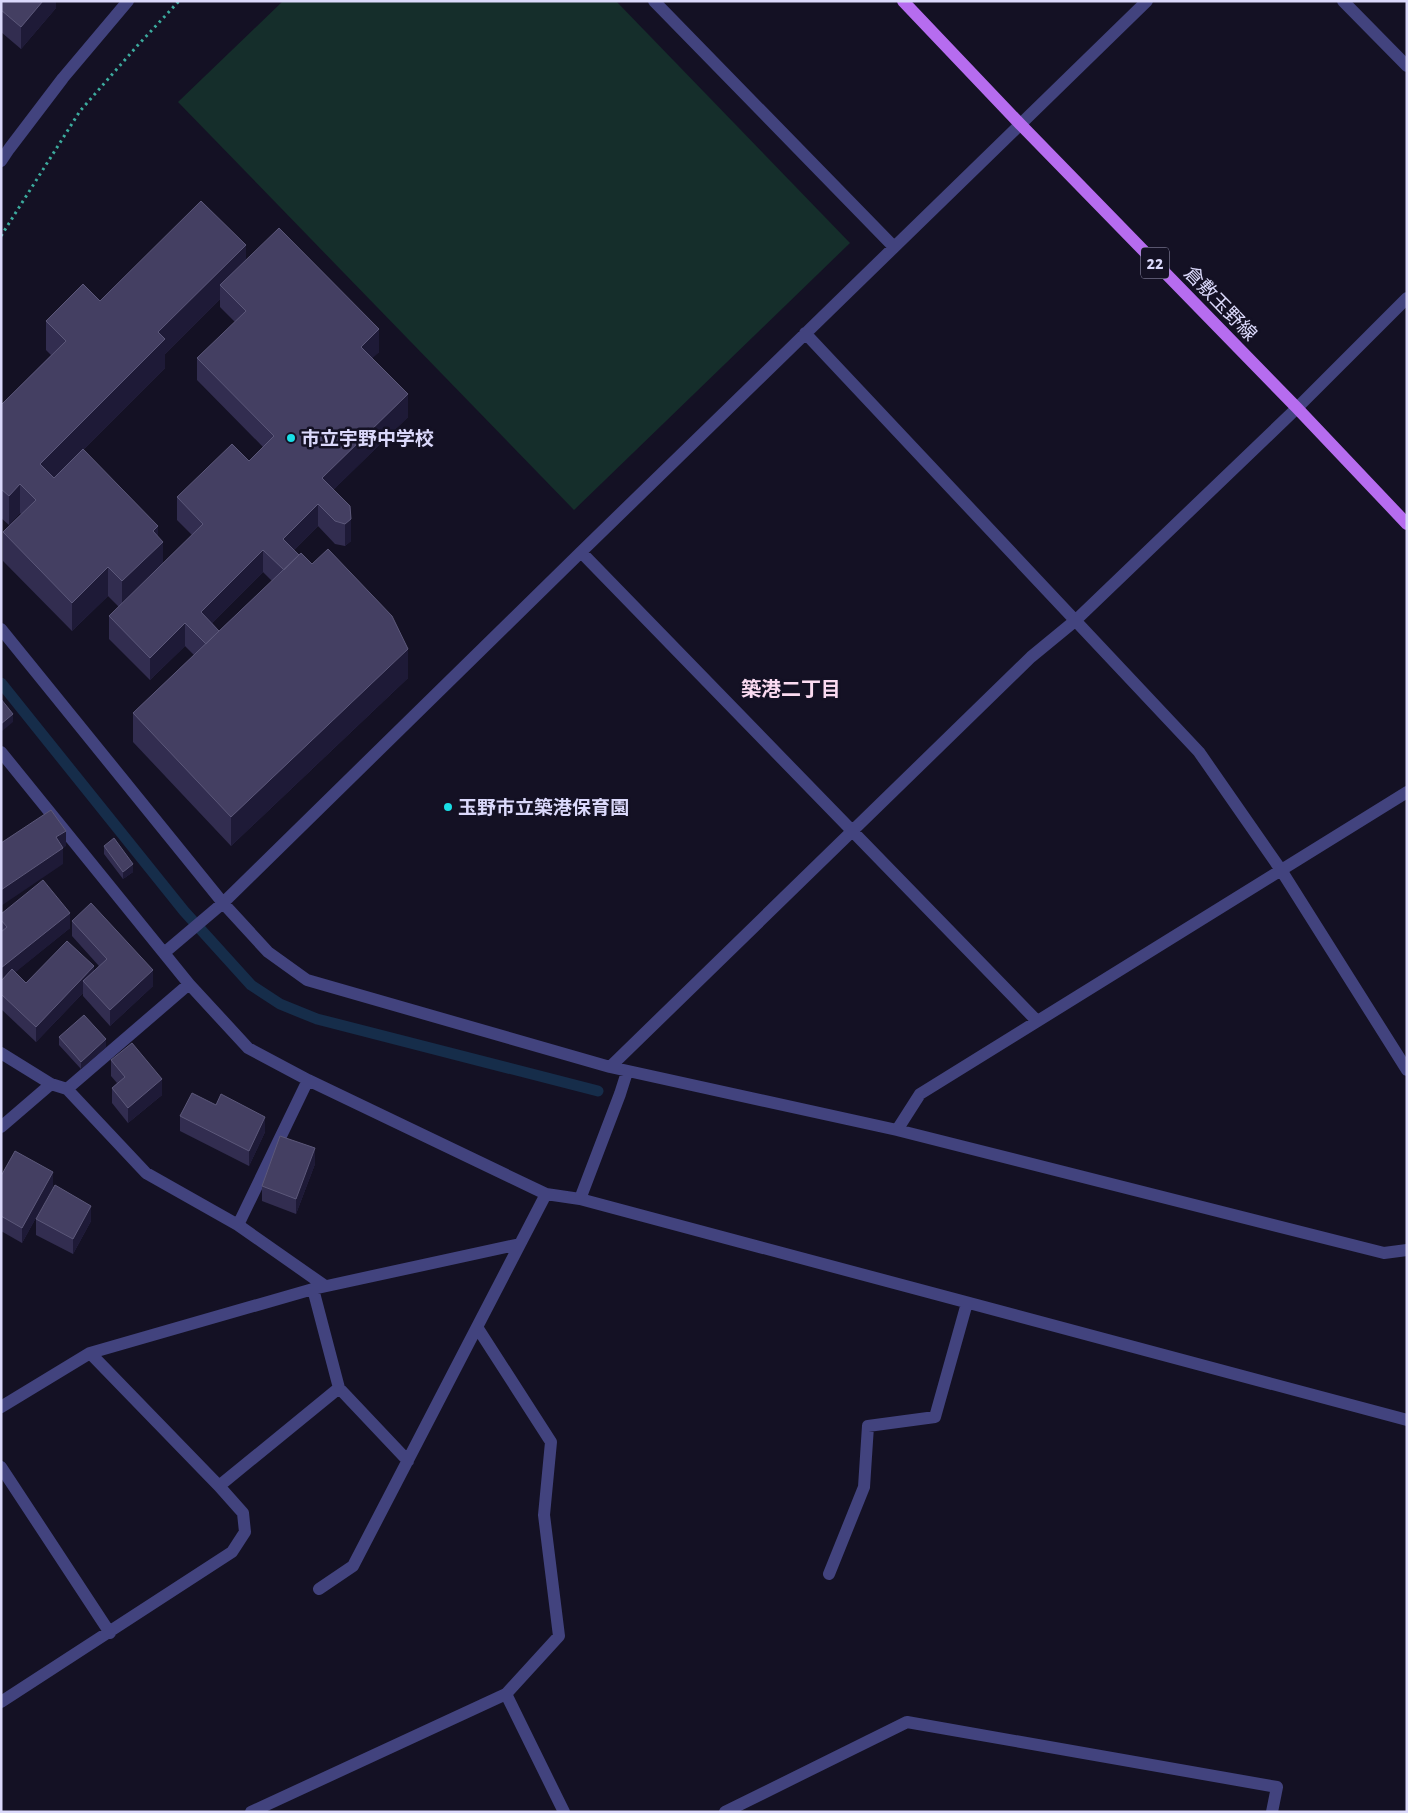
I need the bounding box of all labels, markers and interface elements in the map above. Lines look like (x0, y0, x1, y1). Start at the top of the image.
road number: 22 (1141, 248, 1169, 278)
street label: 倉敷玉野線 (1180, 262, 1261, 345)
place label: 市立宇野中学校 (301, 428, 434, 449)
marker: 市立宇野中学校 (285, 432, 297, 444)
district label: 築港二丁目 (741, 678, 841, 700)
place label: 玉野市立築港保育園 (458, 797, 629, 818)
marker: 玉野市立築港保育園 (442, 801, 454, 813)

